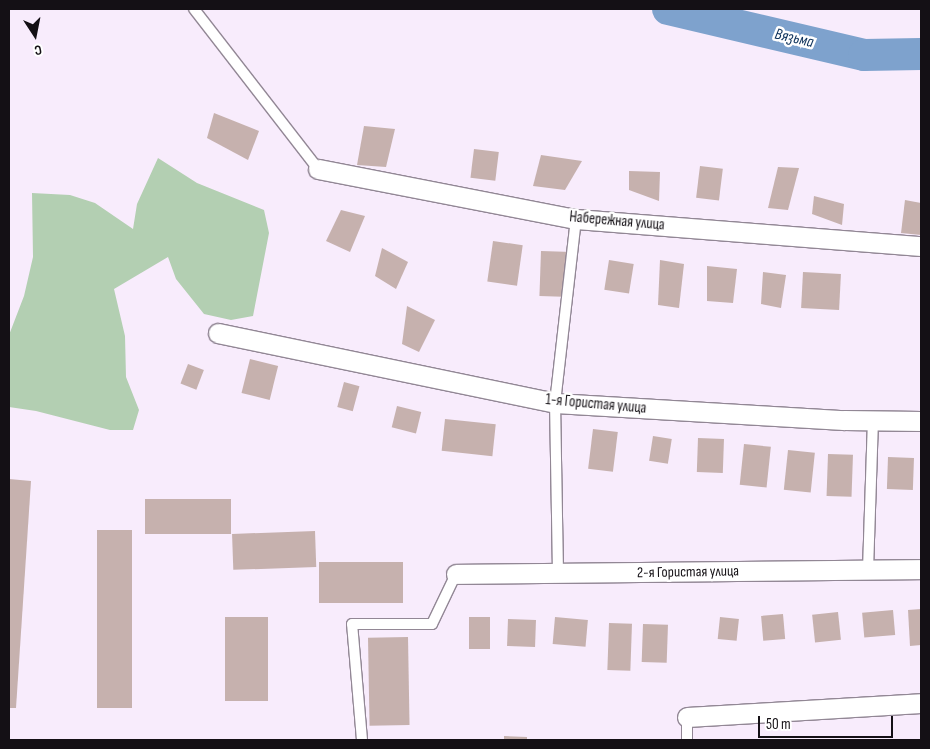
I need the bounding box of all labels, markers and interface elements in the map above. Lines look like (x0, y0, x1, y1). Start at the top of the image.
north arrow (10, 10, 60, 60)
water label: Вязьма (773, 25, 815, 53)
text: С (33, 41, 43, 59)
street label: Набережная улица (569, 208, 665, 234)
street label: 1-я Гористая улица (545, 391, 647, 417)
street label: 2-я Гористая улица (637, 562, 739, 582)
scale bar (760, 706, 895, 738)
text: 50 m (766, 715, 791, 734)

